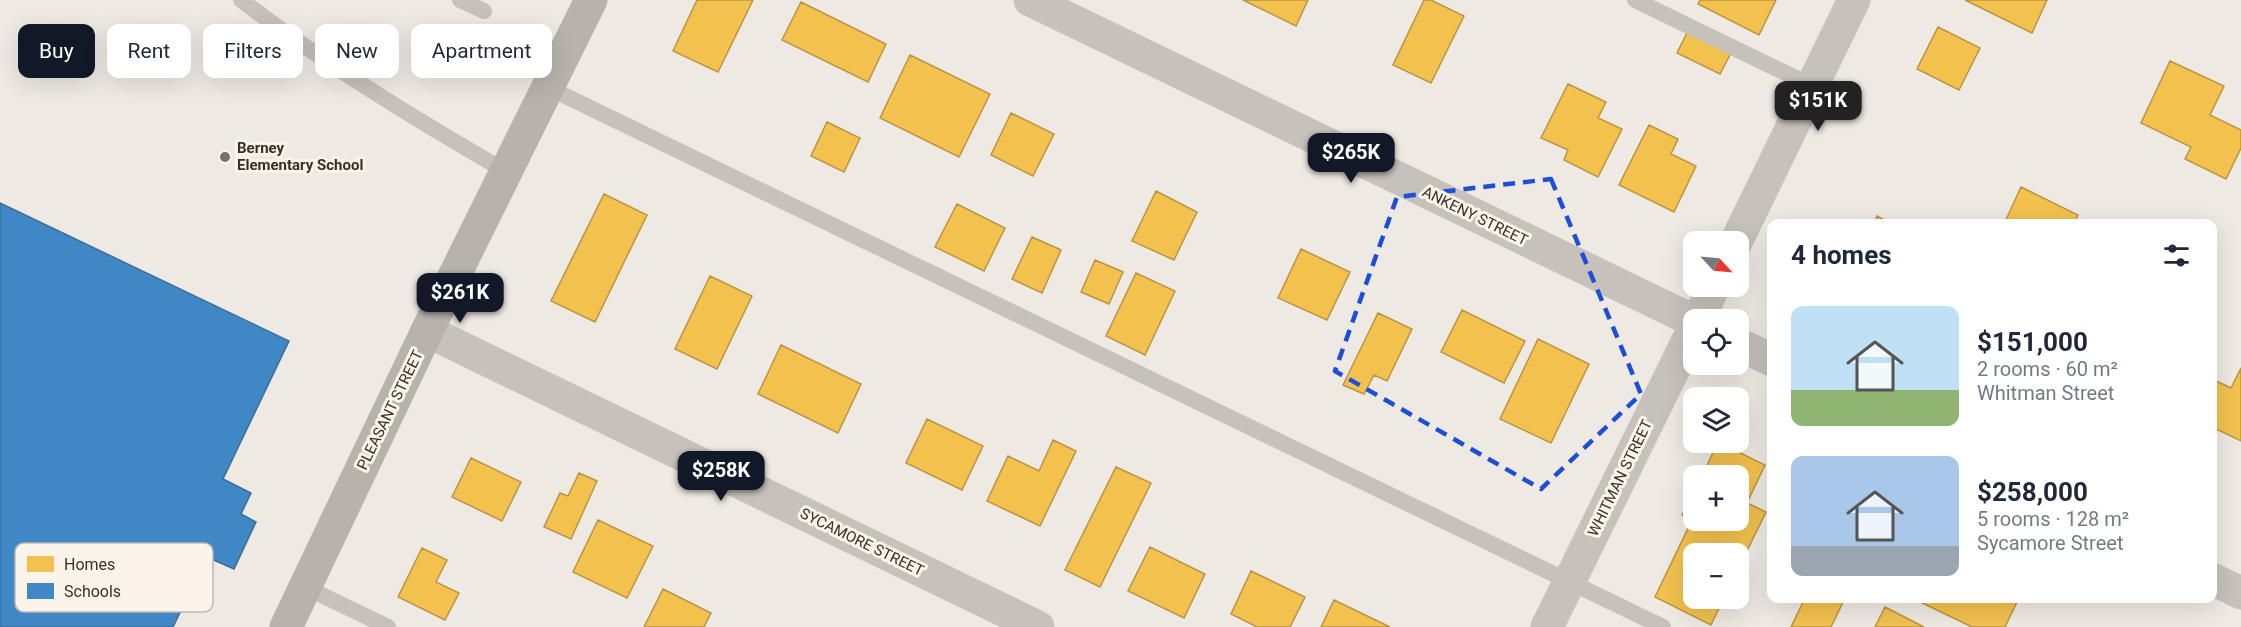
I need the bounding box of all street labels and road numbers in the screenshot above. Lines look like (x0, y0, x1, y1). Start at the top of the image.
street label: ANKENY STREET (1419, 183, 1531, 249)
street label: PLEASANT STREET (353, 347, 427, 473)
street label: WHITMAN STREET (1584, 417, 1656, 539)
street label: SYCAMORE STREET (797, 504, 927, 580)

